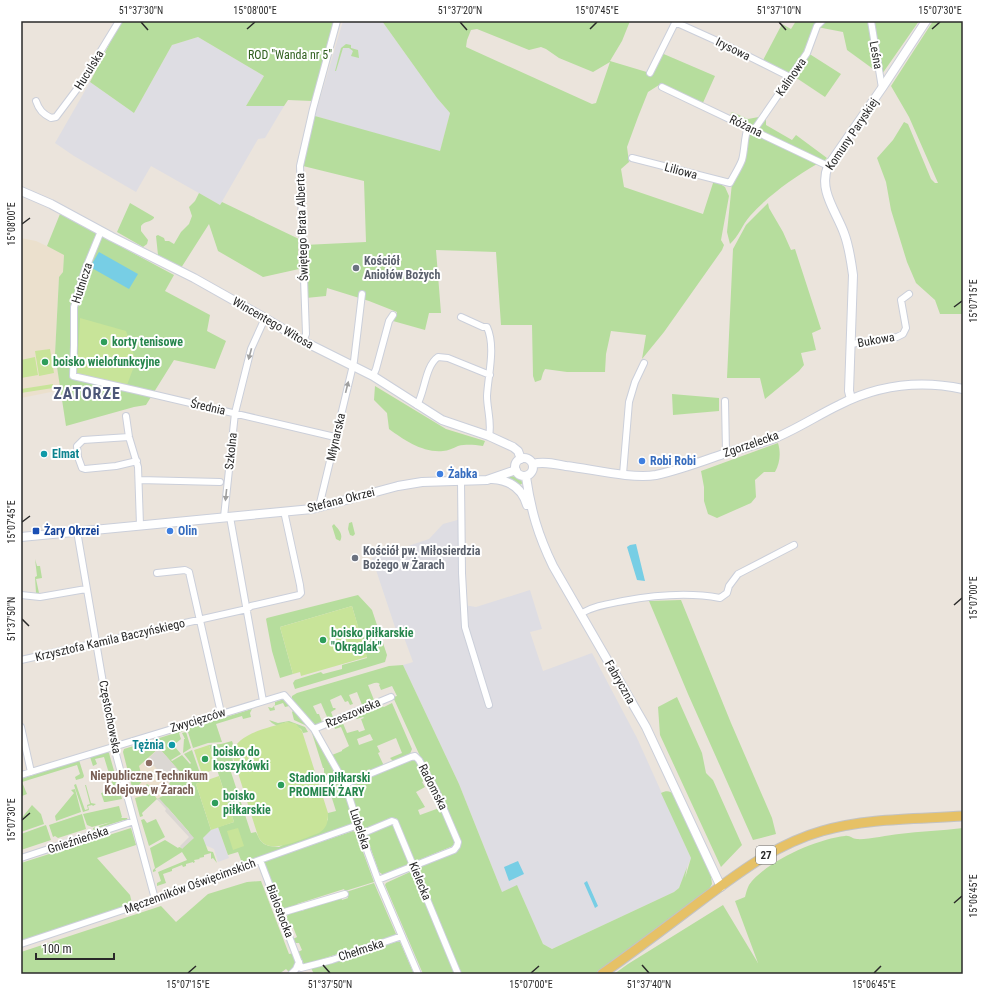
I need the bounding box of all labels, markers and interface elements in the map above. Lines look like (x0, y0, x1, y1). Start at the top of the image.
text: 51°37'30"N (119, 5, 163, 16)
text: 15°08'00"E (233, 5, 277, 16)
text: 51°37'20"N (438, 5, 482, 16)
text: 15°07'45"E (575, 5, 619, 16)
text: 51°37'10"N (757, 5, 801, 16)
text: 15°07'30"E (918, 5, 962, 16)
street label: Irysowa (713, 35, 753, 63)
street label: Leśna (867, 40, 885, 70)
street label: Huculska (71, 47, 107, 92)
park label: ROD "Wanda nr 5" (248, 48, 332, 62)
street label: Kalinowa (773, 55, 809, 99)
street label: Komuny Paryskiej (823, 95, 881, 173)
street label: Różana (727, 112, 765, 140)
street label: Liliowa (663, 160, 699, 182)
street label: Świętego Brata Alberta (292, 172, 311, 282)
text: 15°08'00"E (6, 202, 17, 246)
place label: Kościół Aniołów Bożych (364, 254, 440, 282)
street label: Hutnicza (69, 261, 95, 305)
marker: Kościół Aniołów Bożych (351, 263, 361, 273)
text: 15°07'15"E (968, 279, 979, 323)
street label: Wincentego Witosa (230, 294, 316, 352)
street label: Bukowa (856, 330, 896, 350)
place label: korty tenisowe (112, 335, 183, 349)
marker: korty tenisowe (99, 337, 109, 347)
one-way arrow (247, 348, 253, 360)
place label: boisko wielofunkcyjne (53, 355, 160, 369)
marker: boisko wielofunkcyjne (40, 357, 50, 367)
one-way arrow (345, 381, 351, 394)
district label: ZATORZE (53, 384, 121, 403)
street label: Średnia (189, 395, 227, 418)
street label: Młynarska (324, 411, 348, 462)
street label: Zgorzelecka (721, 428, 781, 460)
street label: Szkolna (222, 432, 240, 470)
place label: Elmat (52, 447, 79, 461)
marker: Elmat (39, 449, 49, 459)
place label: Robi Robi (650, 454, 696, 468)
marker: Robi Robi (637, 456, 647, 466)
place label: Żabka (448, 466, 478, 481)
marker: Żabka (435, 469, 445, 479)
street label: Stefana Okrzei (306, 485, 376, 515)
one-way arrow (223, 489, 230, 501)
text: 15°07'45"E (6, 500, 17, 544)
place label: Żary Okrzei (44, 523, 99, 538)
place label: Olin (178, 524, 197, 538)
marker: Żary Okrzei (31, 526, 41, 536)
marker: Olin (165, 526, 175, 536)
place label: Kościół pw. Miłosierdzia Bożego w Żarach (363, 544, 481, 572)
marker: Kościół pw. Miłosierdzia Bożego w Żarach (350, 553, 360, 563)
text: 15°07'00"E (968, 576, 979, 620)
text: 51°37'50"N (6, 597, 17, 641)
street label: Krzysztofa Kamila Baczyńskiego (34, 616, 186, 664)
place label: boisko piłkarskie "Okrąglak" (331, 626, 414, 654)
marker: boisko piłkarskie "Okrąglak" (318, 635, 328, 645)
street label: Fabryczna (602, 658, 638, 707)
street label: Częstochowska (96, 679, 124, 755)
street label: Rzeszowska (323, 695, 383, 731)
street label: Zwycięzców (169, 705, 228, 735)
place label: Tężnia (132, 738, 164, 752)
marker: Tężnia (167, 740, 177, 750)
place label: boisko do koszykówki (213, 745, 269, 773)
marker: boisko do koszykówki (200, 754, 210, 764)
marker: Niepubliczne Technikum Kolejowe w Żarach (144, 758, 154, 768)
street label: Radomska (415, 762, 451, 813)
place label: Niepubliczne Technikum Kolejowe w Żarach (90, 769, 208, 797)
place label: Stadion piłkarski PROMIEŃ ŻARY (289, 771, 370, 799)
marker: Stadion piłkarski PROMIEŃ ŻARY (276, 780, 286, 790)
place label: boisko piłkarskie (223, 789, 271, 817)
text: 15°07'30"E (6, 798, 17, 842)
marker: boisko piłkarskie (210, 798, 220, 808)
street label: Lubelska (347, 807, 373, 851)
street label: Gnieźnieńska (46, 824, 110, 856)
road number: 27 (756, 846, 776, 864)
street label: Męczenników Oświęcimskich (123, 856, 258, 916)
street label: Kielecka (406, 860, 434, 902)
text: 15°06'45"E (968, 874, 979, 918)
street label: Białostocka (263, 882, 297, 940)
scale bar (36, 935, 114, 961)
street label: Chełmska (337, 936, 386, 964)
text: 100 m (42, 942, 72, 956)
text: 15°07'15"E (166, 979, 210, 990)
text: 51°37'50"N (308, 979, 352, 990)
text: 15°07'00"E (509, 979, 553, 990)
text: 51°37'40"N (627, 979, 671, 990)
text: 15°06'45"E (852, 979, 896, 990)

